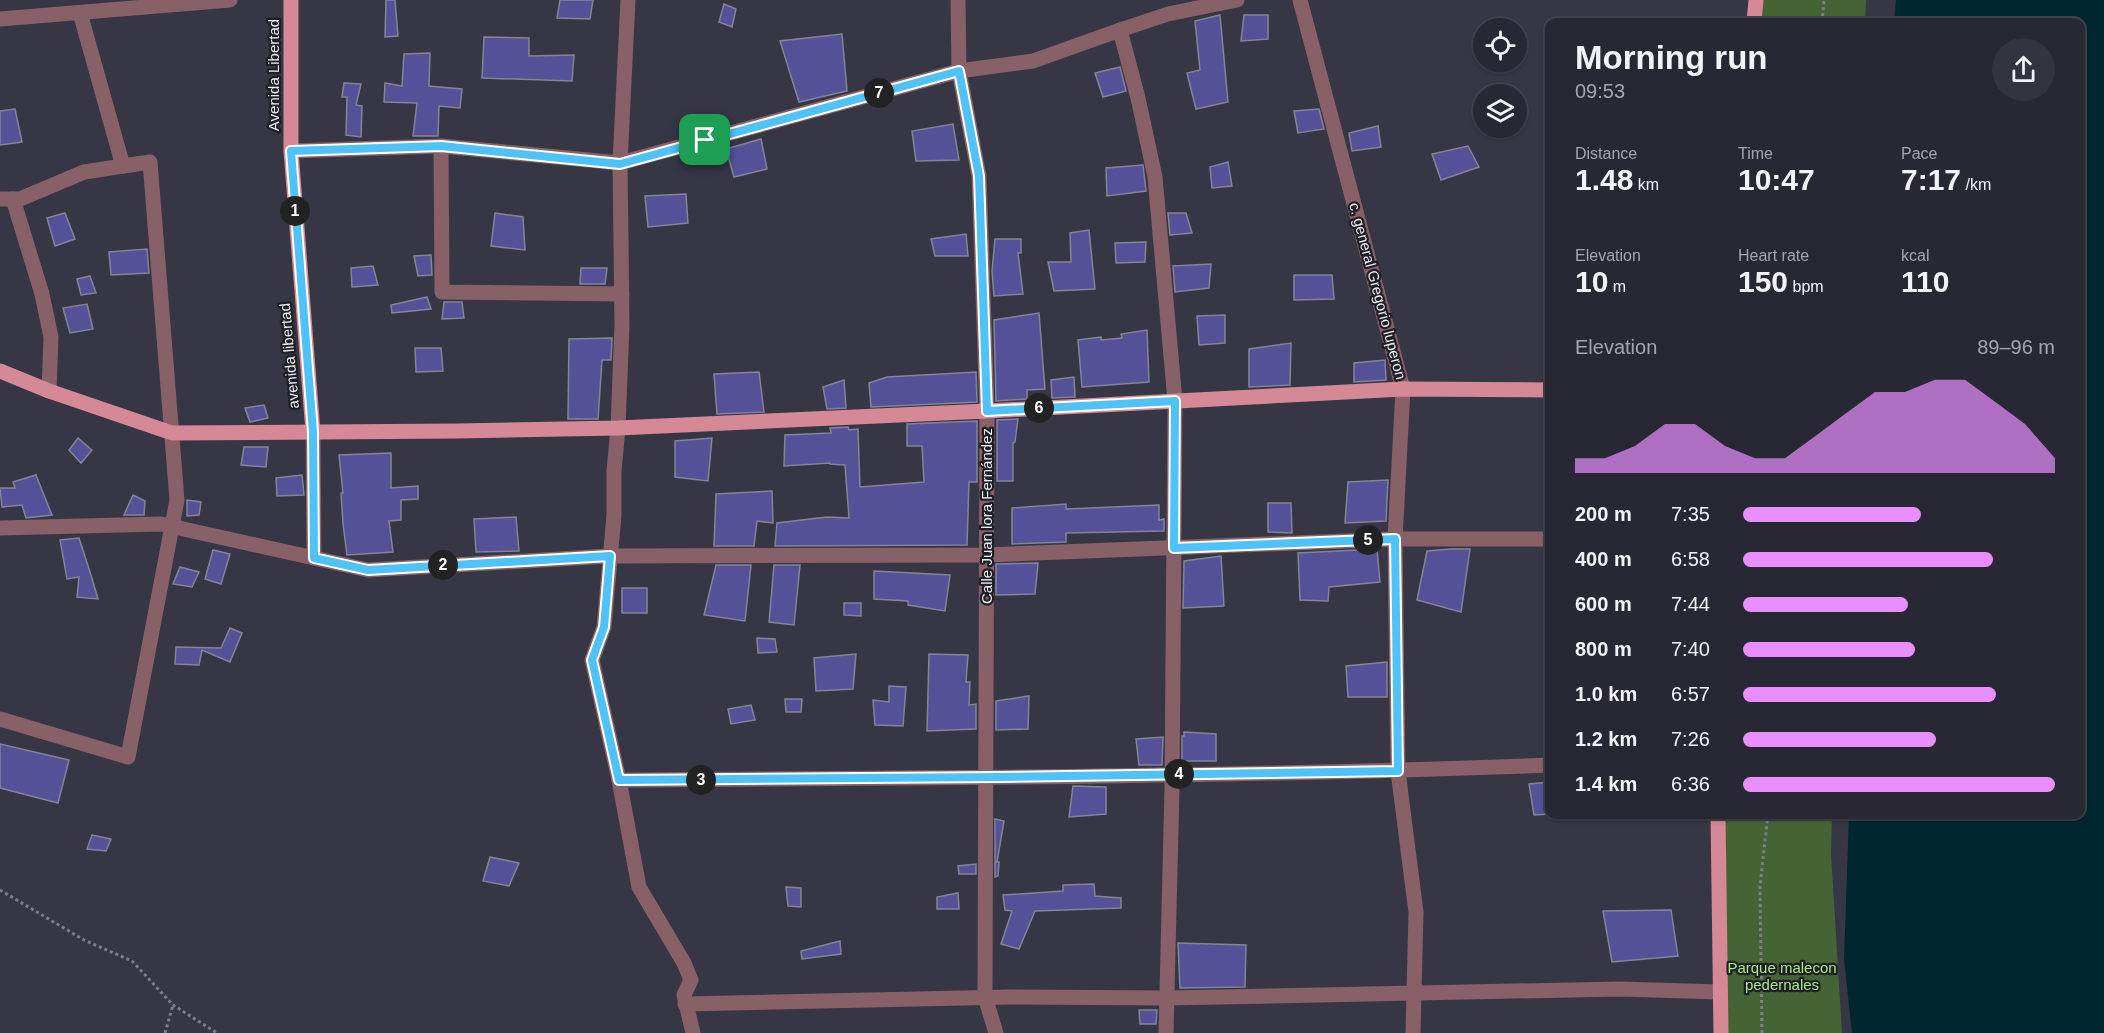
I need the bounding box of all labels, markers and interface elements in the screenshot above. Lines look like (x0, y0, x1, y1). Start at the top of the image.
map controls (1473, 18, 1527, 138)
button: locate (1473, 18, 1527, 72)
street label: Avenida Libertad (265, 19, 282, 131)
button: share (1992, 38, 2055, 101)
text: Morning run (1575, 39, 1767, 76)
pin: 7 (864, 78, 894, 108)
text: 09:53 (1575, 80, 1625, 102)
text: 7 (875, 84, 883, 101)
button: layers (1473, 84, 1527, 138)
pin (679, 114, 730, 165)
icon: arrive (688, 123, 721, 156)
text: Distance (1575, 145, 1637, 162)
text: Time (1738, 145, 1773, 162)
text: Pace (1901, 145, 1937, 162)
text: 1.48 (1575, 163, 1633, 196)
text: 10:47 (1738, 163, 1815, 196)
text: 7:17 (1901, 163, 1961, 196)
text: km (1633, 176, 1659, 193)
text: /km (1961, 176, 1991, 193)
pin: 1 (280, 196, 310, 226)
street label: c. general Gregorio luperon (1346, 201, 1410, 381)
text: 1 (291, 202, 299, 219)
text: Elevation (1575, 247, 1641, 264)
text: Heart rate (1738, 247, 1809, 264)
text: kcal (1901, 247, 1929, 264)
text: 10 (1575, 265, 1608, 298)
text: 150 (1738, 265, 1788, 298)
text: 110 (1901, 265, 1949, 298)
text: m (1608, 278, 1626, 295)
text: bpm (1788, 278, 1824, 295)
street label: avenida libertad (276, 302, 302, 410)
text: Elevation (1575, 336, 1657, 358)
text: 89–96 m (1977, 336, 2055, 358)
pin: 6 (1024, 393, 1054, 423)
text: 6 (1035, 399, 1043, 416)
street label: Calle Juan lora Fernández (978, 428, 995, 604)
text: 200 m (1575, 503, 1632, 525)
text: 7:35 (1671, 503, 1710, 525)
pin: 5 (1353, 525, 1383, 555)
text: 5 (1364, 531, 1372, 548)
text: 400 m (1575, 548, 1632, 570)
text: 6:58 (1671, 548, 1710, 570)
pin: 2 (428, 550, 458, 580)
text: 2 (439, 556, 447, 573)
text: 600 m (1575, 593, 1632, 615)
text: 7:44 (1671, 593, 1710, 615)
text: 800 m (1575, 638, 1632, 660)
text: 7:40 (1671, 638, 1710, 660)
text: 1.0 km (1575, 683, 1637, 705)
text: 6:57 (1671, 683, 1710, 705)
text: 1.2 km (1575, 728, 1637, 750)
text: 7:26 (1671, 728, 1710, 750)
pin: 4 (1164, 759, 1194, 789)
pin: 3 (686, 765, 716, 795)
text: 4 (1175, 765, 1183, 782)
text: 3 (697, 771, 705, 788)
text: 1.4 km (1575, 773, 1637, 795)
text: 6:36 (1671, 773, 1710, 795)
park label: Parque malecon pedernales (1727, 959, 1837, 993)

